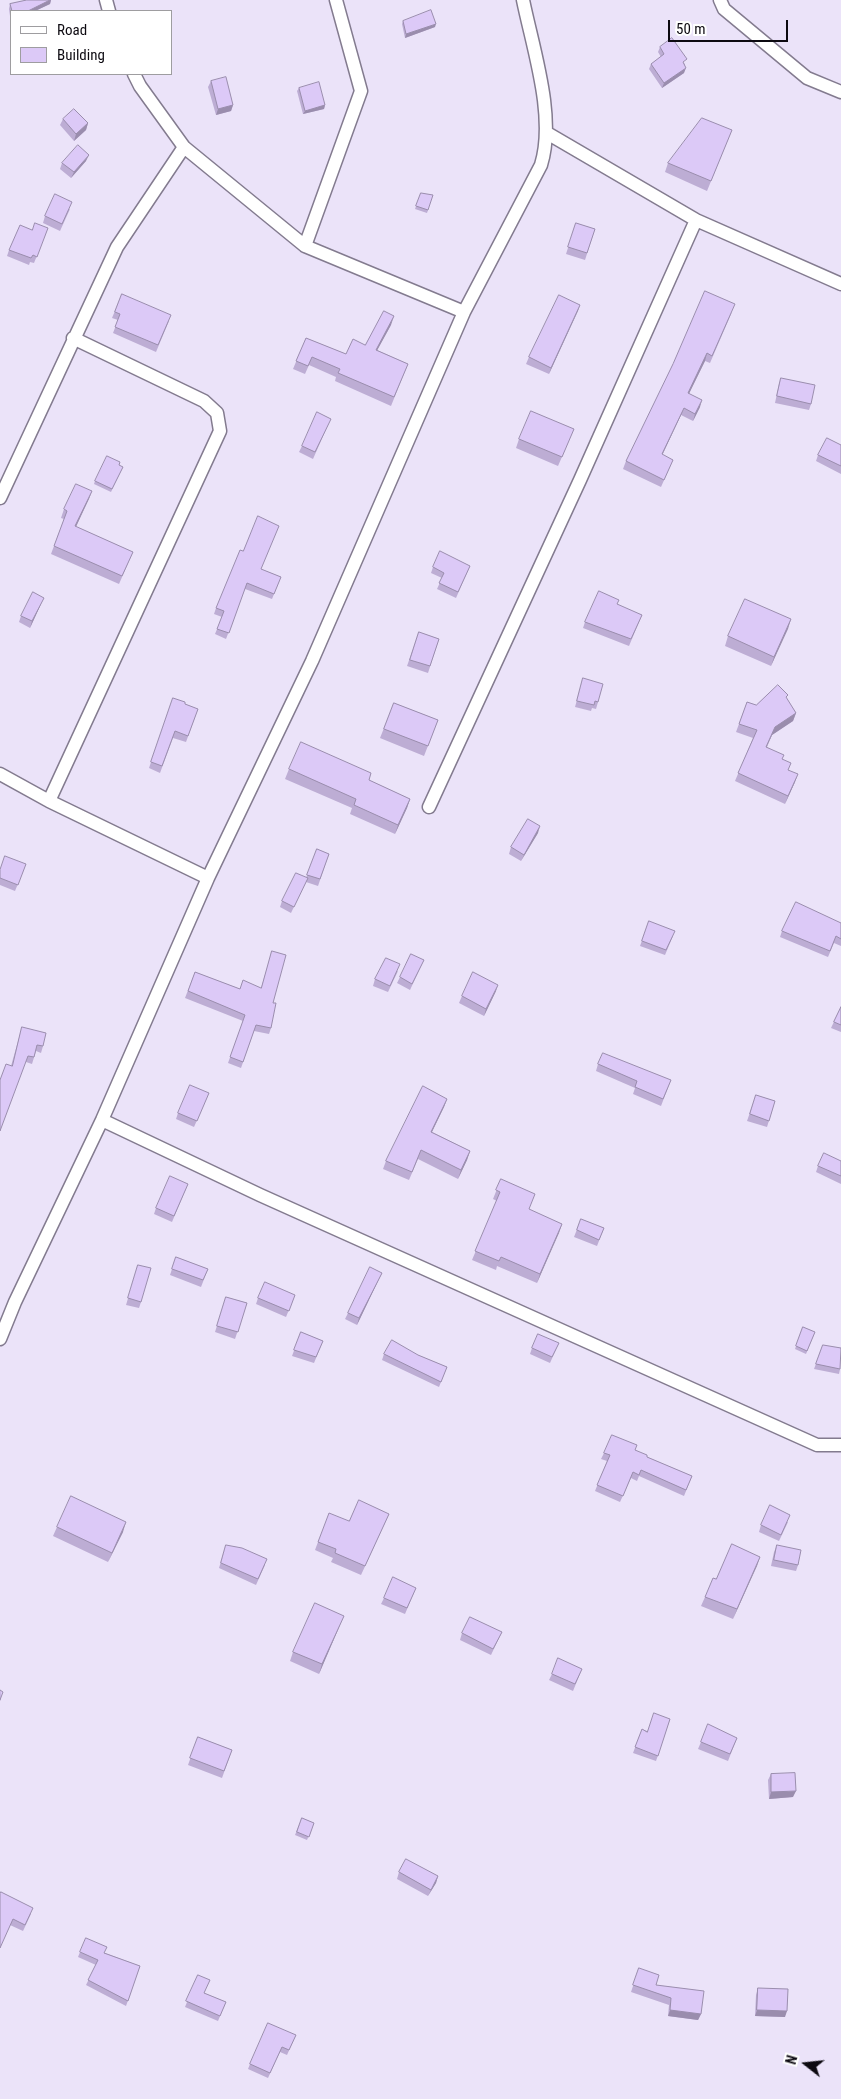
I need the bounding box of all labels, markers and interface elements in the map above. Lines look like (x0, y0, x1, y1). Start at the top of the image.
legend (10, 10, 172, 75)
scale bar (671, 10, 791, 42)
text: 50 m (676, 20, 706, 38)
text: Road (57, 21, 87, 39)
text: Building (57, 46, 105, 64)
north arrow (781, 2039, 831, 2089)
text: N (783, 2054, 800, 2066)

